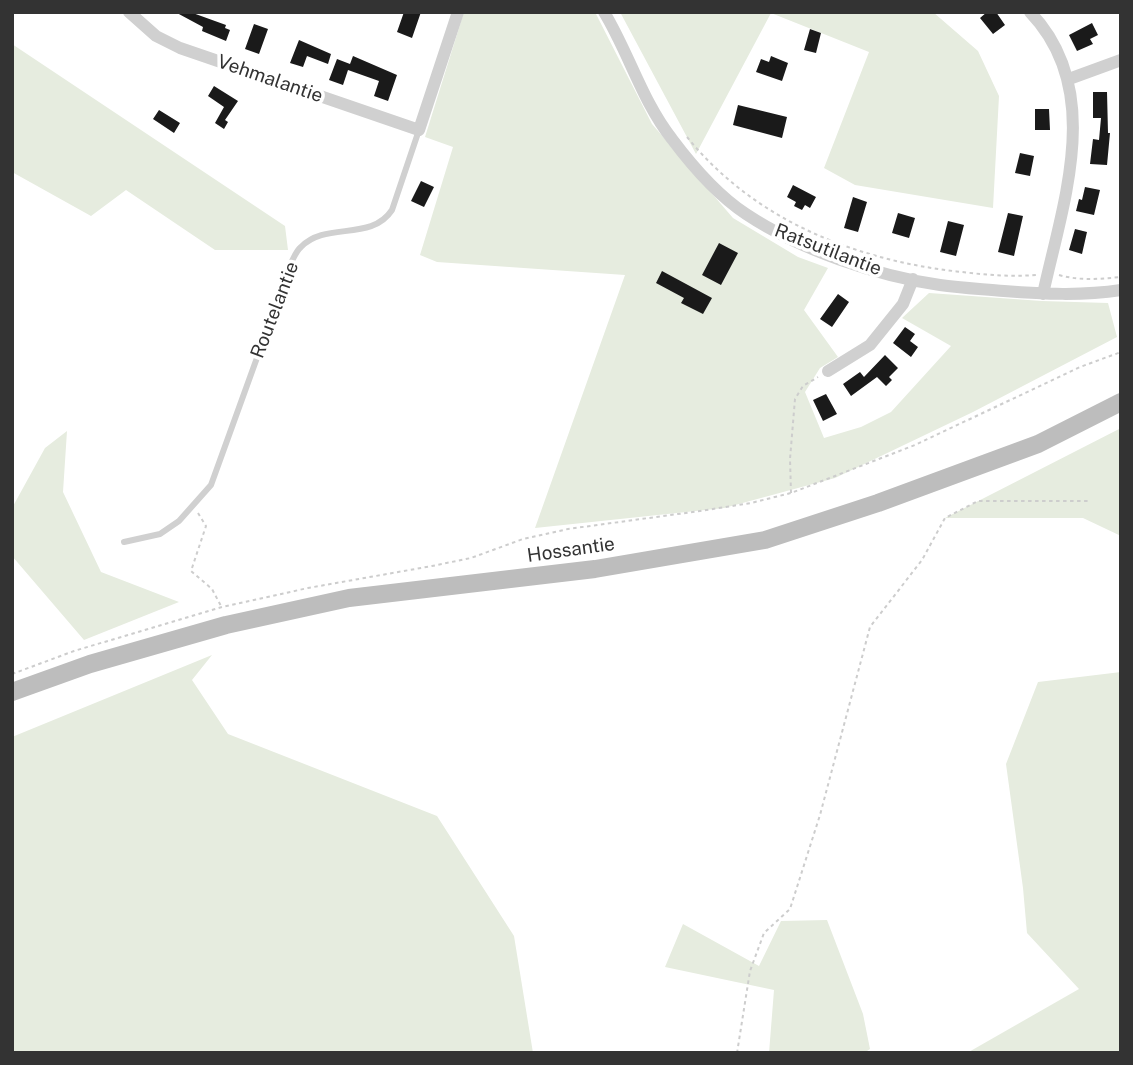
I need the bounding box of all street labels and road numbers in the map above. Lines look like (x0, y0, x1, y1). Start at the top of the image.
street label: Vehmalantie (214, 50, 326, 108)
street label: Ratsutilantie (771, 219, 885, 281)
street label: Routelantie (246, 258, 304, 362)
street label: Hossantie (526, 533, 616, 567)

